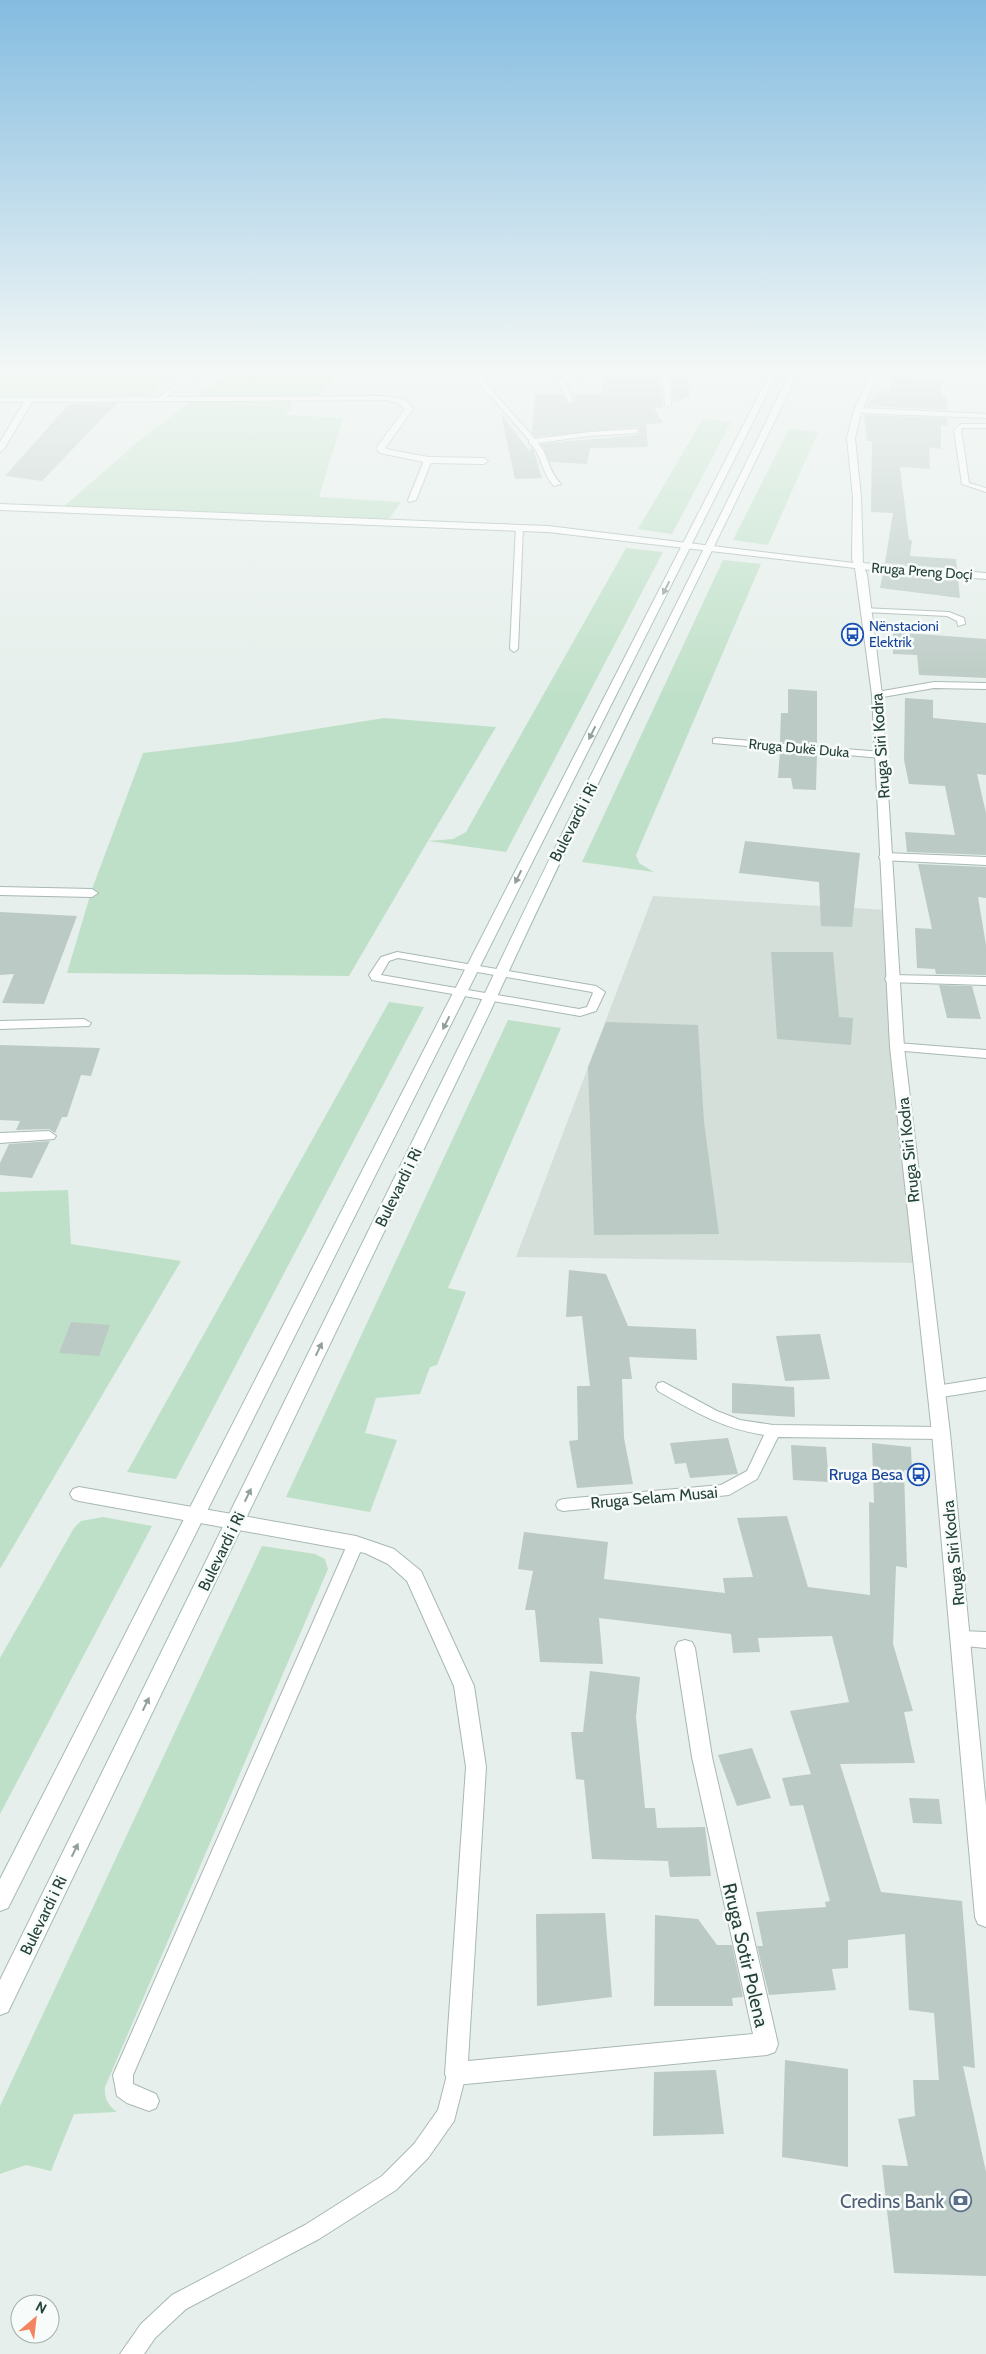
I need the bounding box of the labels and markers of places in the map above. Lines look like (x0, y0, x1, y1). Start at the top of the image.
place label: Nënstacioni Elektrik (869, 617, 939, 651)
bus stop icon: Nënstacioni Elektrik (841, 622, 865, 646)
bus stop icon: Rruga Besa (907, 1462, 931, 1486)
place label: Rruga Besa (829, 1465, 903, 1484)
bank icon: Credins Bank (948, 2189, 972, 2213)
place label: Credins Bank (840, 2190, 944, 2213)

